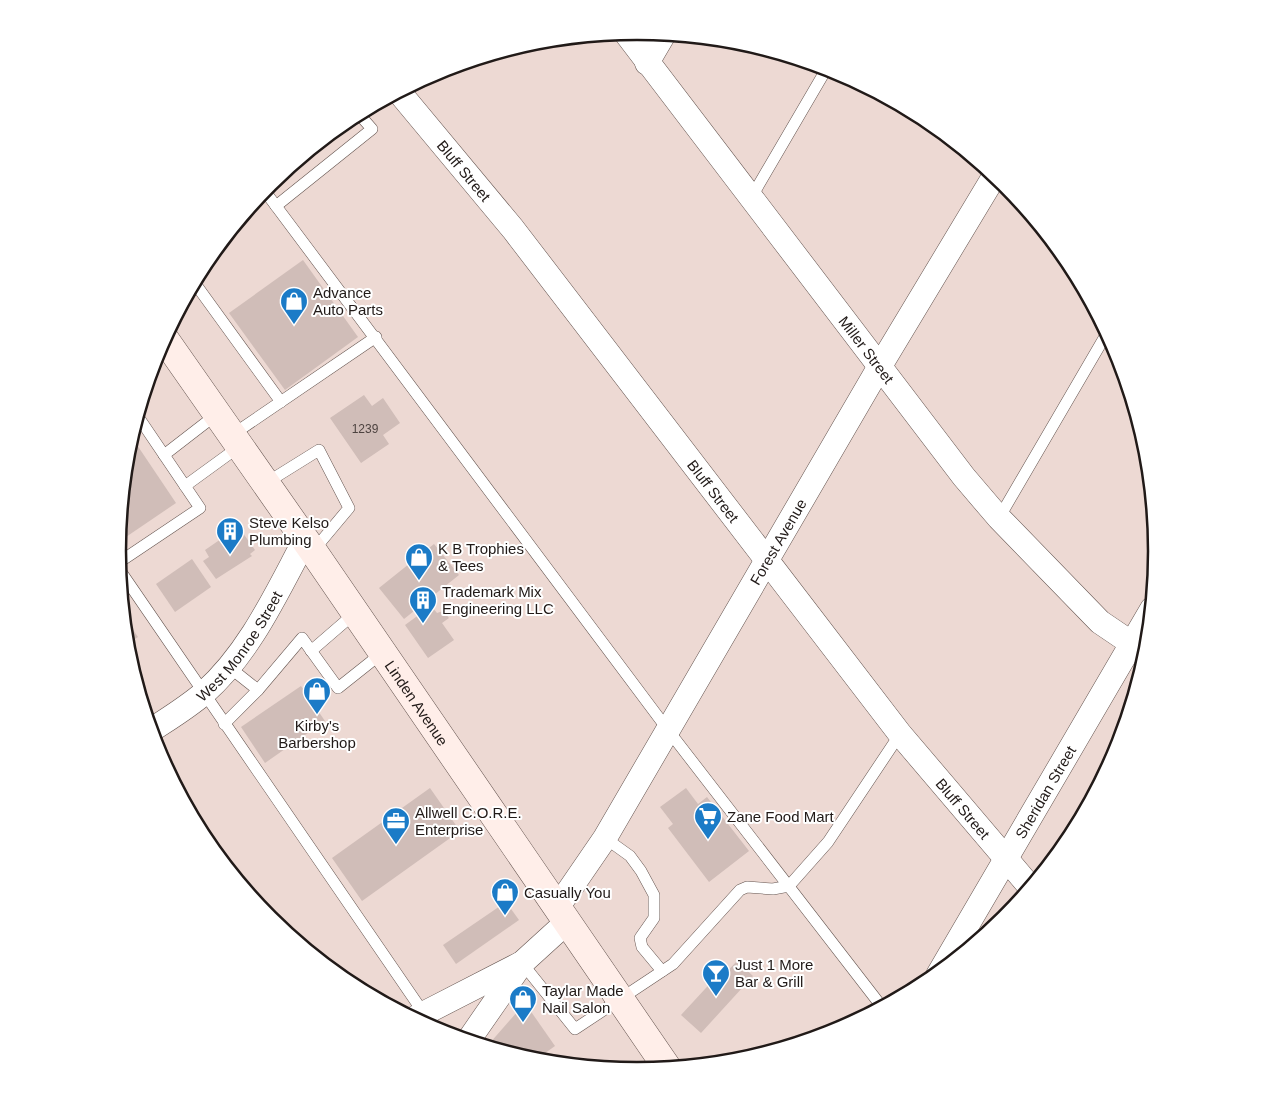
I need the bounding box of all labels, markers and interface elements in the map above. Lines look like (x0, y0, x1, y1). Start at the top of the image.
street label: Bluff Street (434, 137, 495, 205)
place label: Advance Auto Parts (313, 284, 383, 318)
shop icon: Advance Auto Parts (279, 286, 309, 325)
street label: Miller Street (836, 312, 898, 387)
house number: 1239 (352, 422, 379, 436)
street label: Bluff Street (684, 456, 743, 526)
street label: Forest Avenue (746, 496, 809, 587)
place label: Steve Kelso Plumbing (249, 514, 329, 548)
building icon: Steve Kelso Plumbing (215, 516, 245, 555)
place label: K B Trophies & Tees (438, 540, 524, 574)
shop icon: K B Trophies & Tees (404, 542, 434, 581)
place label: Trademark Mix Engineering LLC (442, 583, 554, 617)
building icon: Trademark Mix Engineering LLC (408, 585, 438, 624)
street label: West Monroe Street (193, 587, 285, 704)
street label: Linden Avenue (382, 657, 452, 748)
shop icon: Kirby's Barbershop (302, 676, 332, 715)
place label: Kirby's Barbershop (278, 717, 356, 751)
street label: Sheridan Street (1011, 742, 1079, 841)
street label: Bluff Street (933, 775, 994, 843)
supermarket icon: Zane Food Mart (693, 801, 723, 840)
place label: Allwell C.O.R.E. Enterprise (415, 804, 522, 838)
office icon: Allwell C.O.R.E. Enterprise (381, 806, 411, 845)
place label: Zane Food Mart (727, 808, 835, 825)
shop icon: Casually You (490, 877, 520, 916)
place label: Casually You (524, 884, 611, 901)
place label: Just 1 More Bar & Grill (735, 956, 813, 990)
bar icon: Just 1 More Bar & Grill (701, 958, 731, 997)
place label: Taylar Made Nail Salon (542, 982, 624, 1016)
shop icon: Taylar Made Nail Salon (508, 984, 538, 1023)

